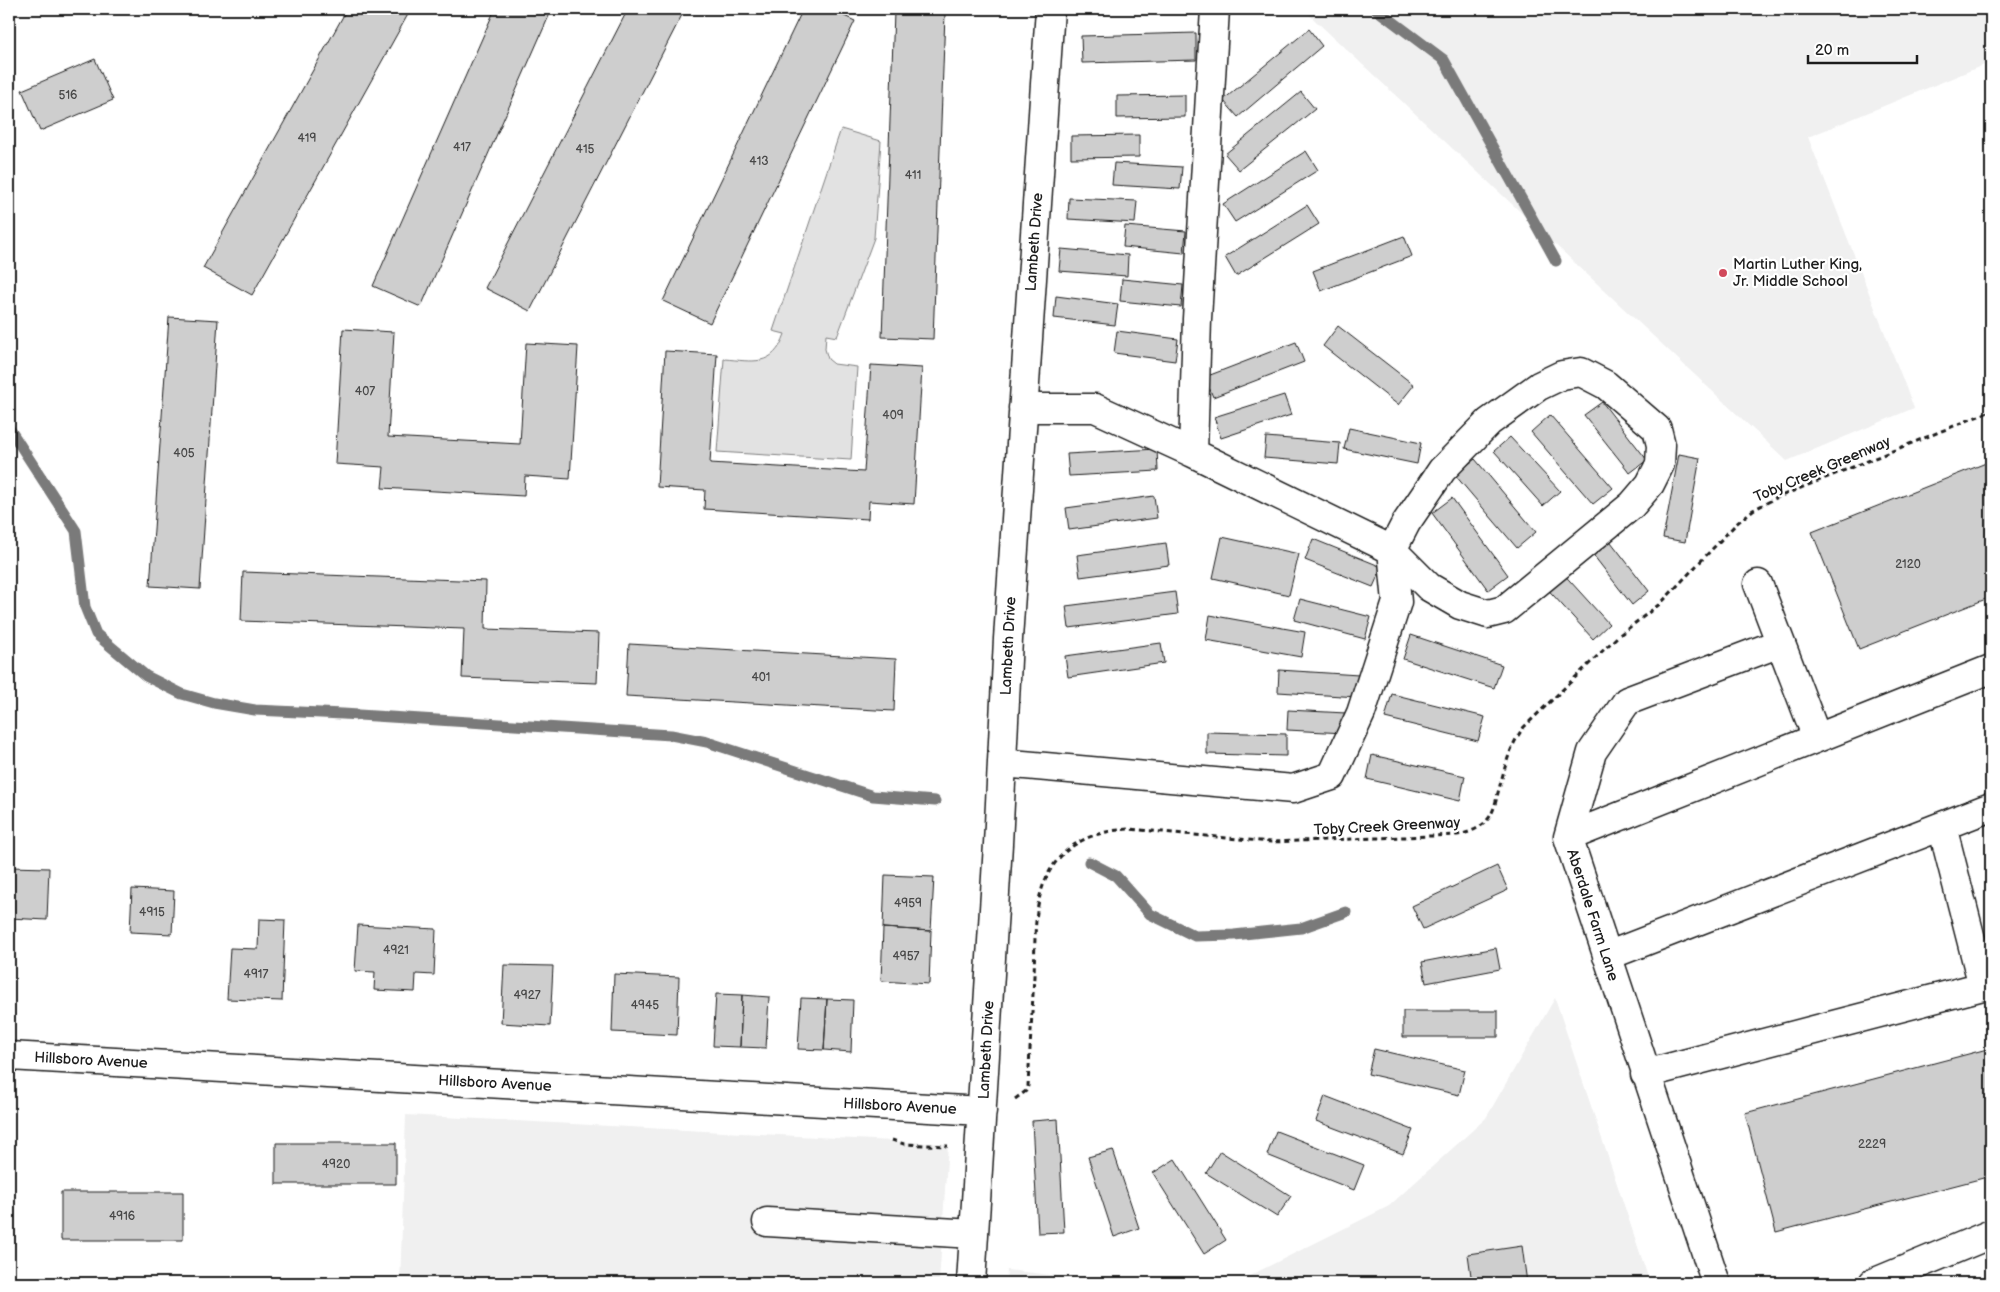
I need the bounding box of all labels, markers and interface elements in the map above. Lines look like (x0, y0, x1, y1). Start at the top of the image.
scale bar (1808, 32, 1916, 64)
text: 20 m (1815, 41, 1849, 60)
house number: 516 (59, 88, 77, 103)
house number: 419 (298, 131, 317, 146)
house number: 417 (453, 140, 471, 155)
house number: 415 (576, 142, 595, 157)
house number: 413 (749, 154, 769, 169)
house number: 411 (905, 168, 921, 183)
street label: Lambeth Drive (1022, 192, 1047, 292)
place label: Martin Luther King, Jr. Middle School (1733, 255, 1862, 291)
marker: Martin Luther King, Jr. Middle School (1717, 267, 1729, 279)
house number: 407 (355, 384, 375, 399)
house number: 409 (882, 408, 904, 423)
street label: Toby Creek Greenway (1751, 432, 1894, 507)
house number: 405 (173, 446, 195, 461)
house number: 2120 (1895, 557, 1921, 572)
street label: Lambeth Drive (996, 596, 1021, 696)
house number: 401 (751, 670, 771, 685)
street label: Toby Creek Greenway (1313, 813, 1461, 840)
street label: Aberdale Farm Lane (1562, 847, 1623, 984)
house number: 4959 (894, 896, 922, 911)
house number: 4915 (139, 905, 165, 920)
house number: 4921 (383, 943, 409, 958)
house number: 4957 (892, 949, 920, 964)
house number: 4917 (244, 967, 269, 982)
house number: 4927 (513, 988, 541, 1003)
house number: 4945 (631, 998, 659, 1013)
street label: Lambeth Drive (974, 1000, 999, 1100)
street label: Hillsboro Avenue (34, 1048, 148, 1073)
street label: Hillsboro Avenue (438, 1071, 552, 1096)
street label: Hillsboro Avenue (843, 1094, 957, 1119)
house number: 2229 (1858, 1137, 1886, 1152)
house number: 4920 (322, 1157, 350, 1172)
house number: 4916 (109, 1209, 135, 1224)

